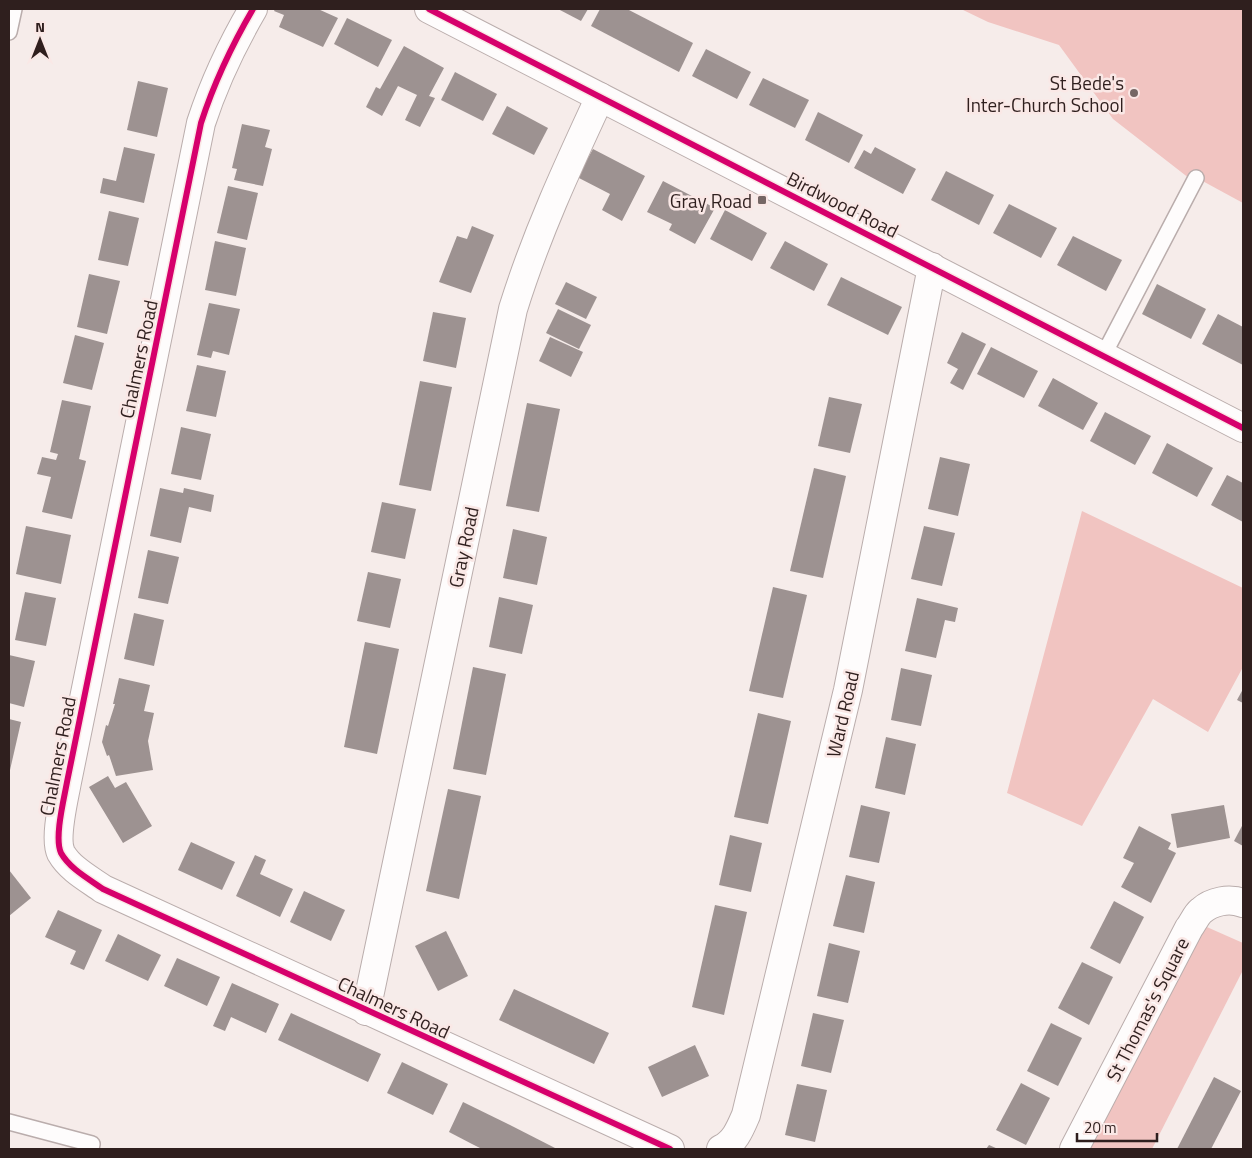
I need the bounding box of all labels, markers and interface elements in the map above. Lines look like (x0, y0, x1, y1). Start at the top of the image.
north arrow (15, 15, 65, 65)
text: N (35, 16, 45, 37)
place label: St Bede's Inter-Church School (966, 68, 1124, 119)
marker: St Bede's Inter-Church School (1128, 87, 1140, 99)
street label: Birdwood Road (782, 163, 904, 245)
place label: Gray Road (670, 186, 752, 215)
marker: Gray Road (756, 194, 768, 206)
street label: Chalmers Road (111, 297, 165, 421)
street label: Gray Road (440, 504, 486, 590)
street label: Ward Road (818, 668, 866, 760)
street label: Chalmers Road (31, 694, 83, 818)
street label: St Thomas's Square (1098, 932, 1196, 1086)
street label: Chalmers Road (333, 968, 455, 1046)
scale bar (1077, 1110, 1157, 1142)
text: 20 m (1084, 1116, 1117, 1139)

